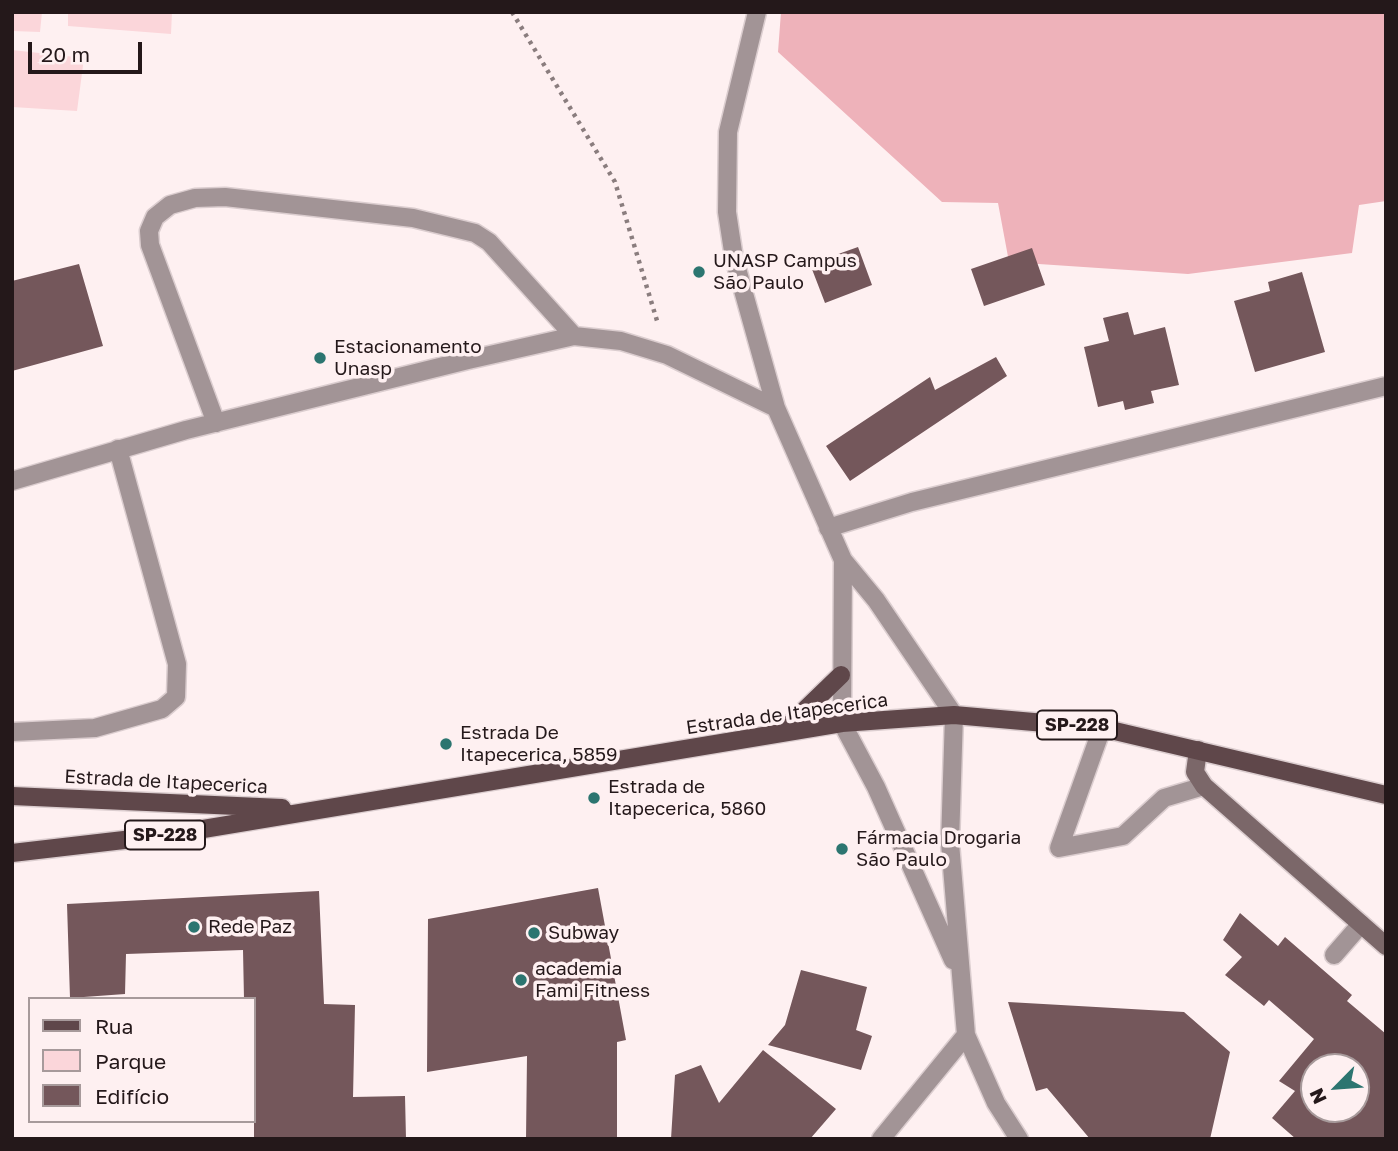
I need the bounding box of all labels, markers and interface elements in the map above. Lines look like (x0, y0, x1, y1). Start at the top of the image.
scale bar (32, 28, 145, 72)
text: 20 m (41, 41, 90, 67)
place label: UNASP Campus São Paulo (713, 250, 857, 294)
marker: UNASP Campus São Paulo (691, 264, 707, 280)
place label: Estacionamento Unasp (334, 336, 482, 380)
marker: Estacionamento Unasp (312, 350, 328, 366)
street label: Estrada de Itapecerica (684, 689, 890, 739)
road number: SP-228 (1037, 710, 1117, 740)
place label: Estrada De Itapecerica, 5859 (460, 722, 618, 766)
marker: Estrada De Itapecerica, 5859 (438, 736, 454, 752)
street label: Estrada de Itapecerica (64, 765, 268, 799)
place label: Estrada de Itapecerica, 5860 (608, 776, 766, 820)
marker: Estrada de Itapecerica, 5860 (586, 790, 602, 806)
road number: SP-228 (125, 820, 205, 850)
place label: Fármacia Drogaria São Paulo (856, 827, 1021, 871)
marker: Fármacia Drogaria São Paulo (834, 841, 850, 857)
place label: Rede Paz (208, 916, 292, 938)
marker: Rede Paz (186, 919, 202, 935)
place label: Subway (548, 922, 619, 944)
marker: Subway (526, 925, 542, 941)
place label: academia Fami Fitness (535, 958, 650, 1002)
marker: academia Fami Fitness (513, 972, 529, 988)
legend (28, 997, 256, 1123)
text: Rua (95, 1013, 133, 1039)
text: Parque (95, 1048, 166, 1074)
north arrow (1300, 1053, 1370, 1123)
text: Edifício (95, 1083, 169, 1109)
text: N (1304, 1085, 1331, 1108)

